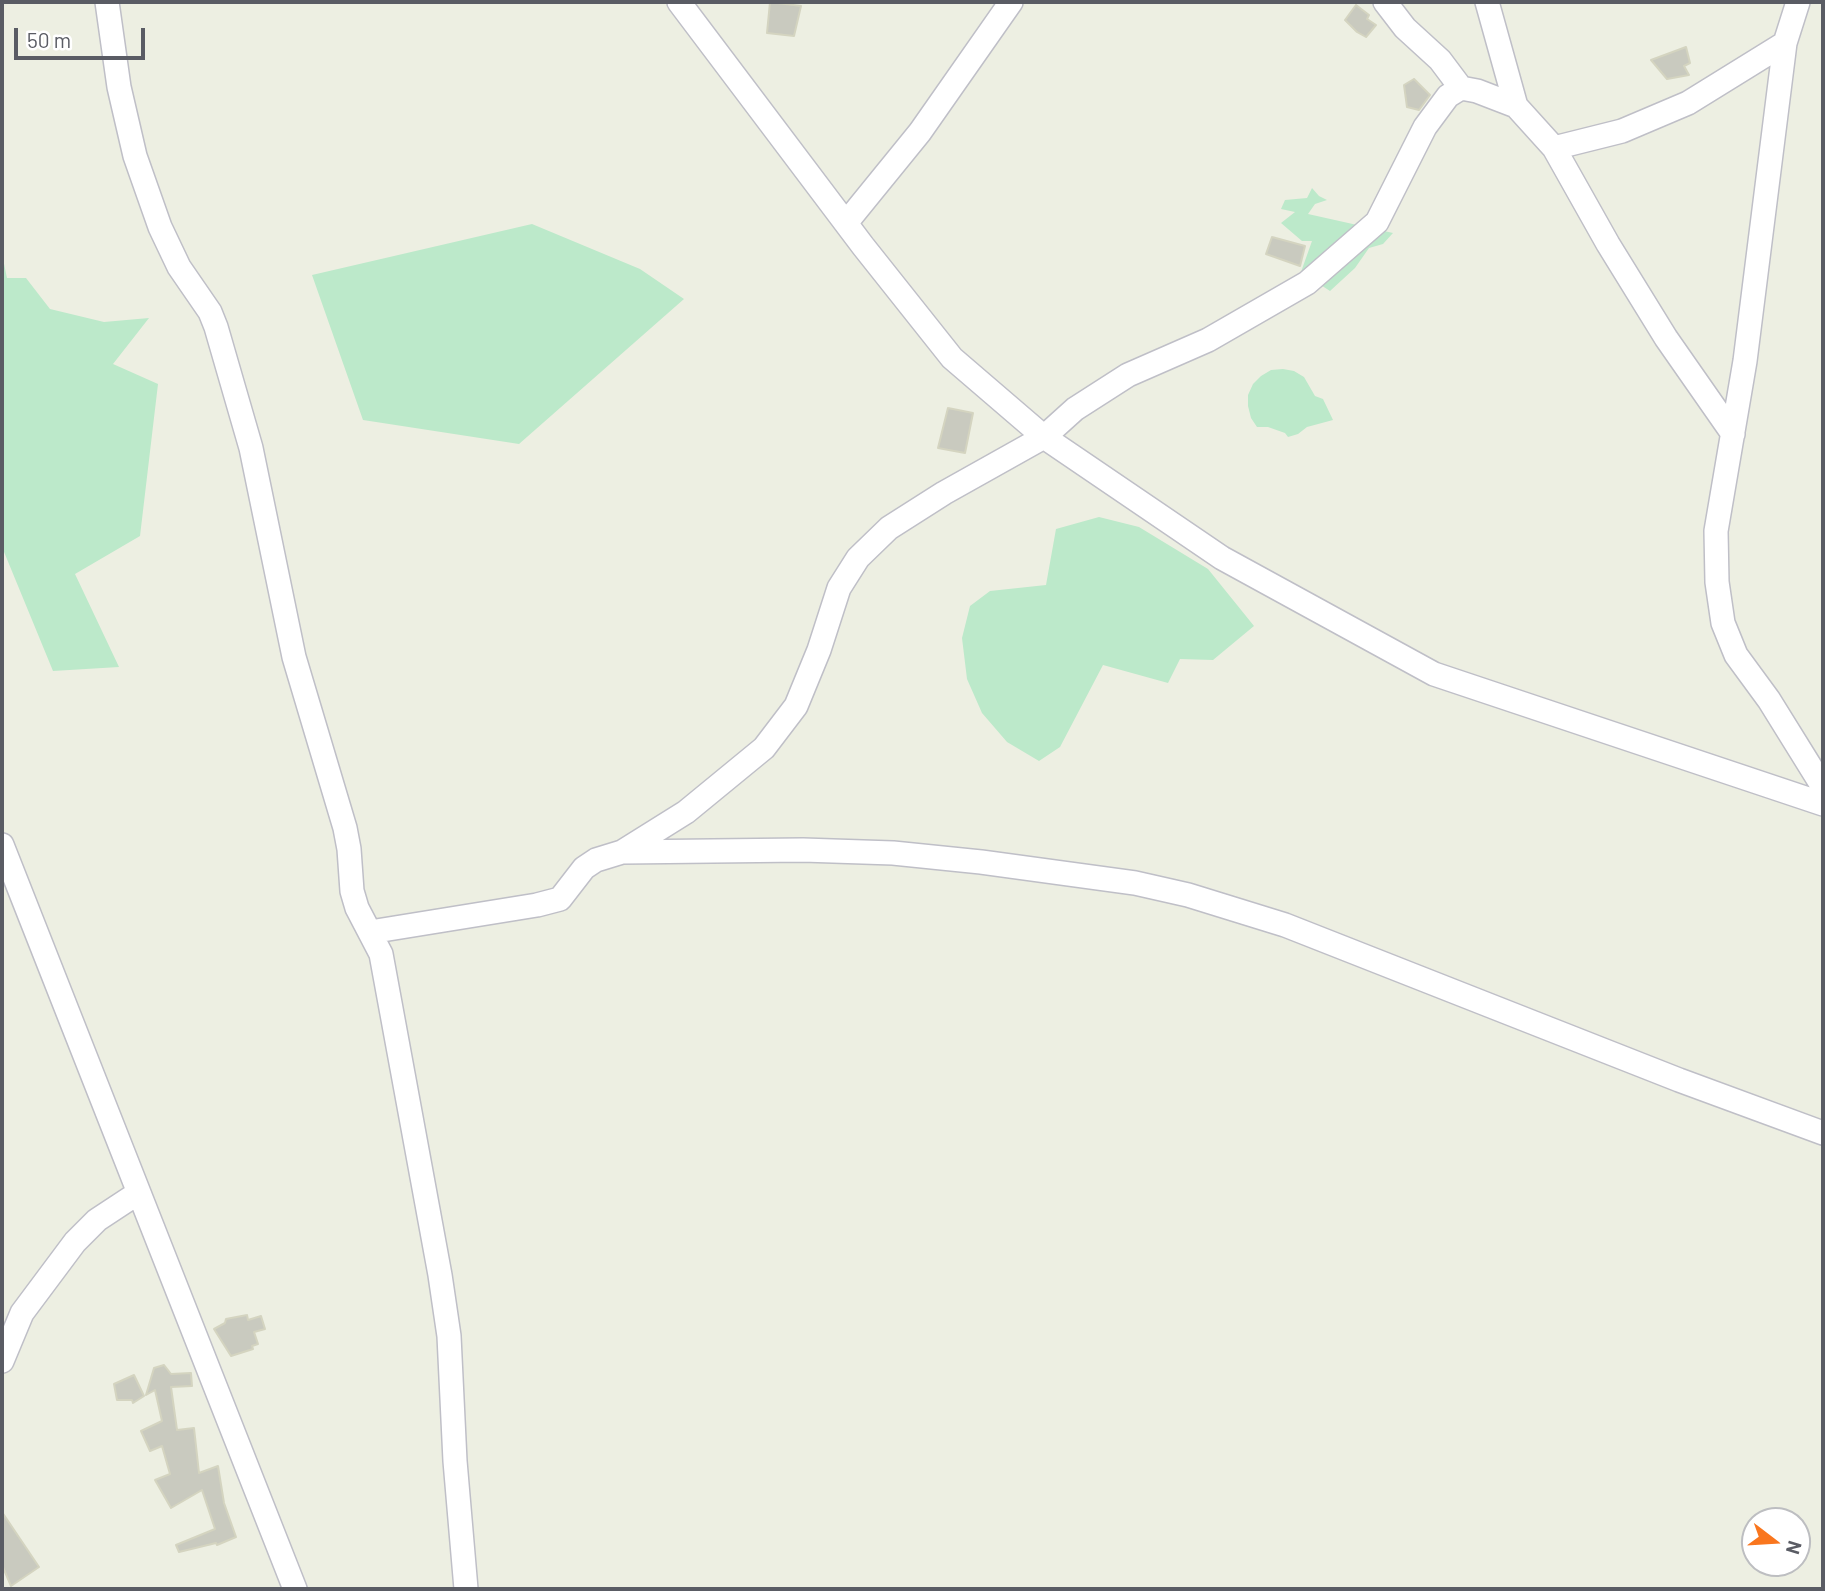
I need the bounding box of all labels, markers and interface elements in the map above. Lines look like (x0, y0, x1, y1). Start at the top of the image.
scale bar (18, 14, 149, 58)
text: 50 m (27, 27, 71, 52)
north arrow (1741, 1507, 1811, 1577)
text: N (1782, 1538, 1807, 1557)

